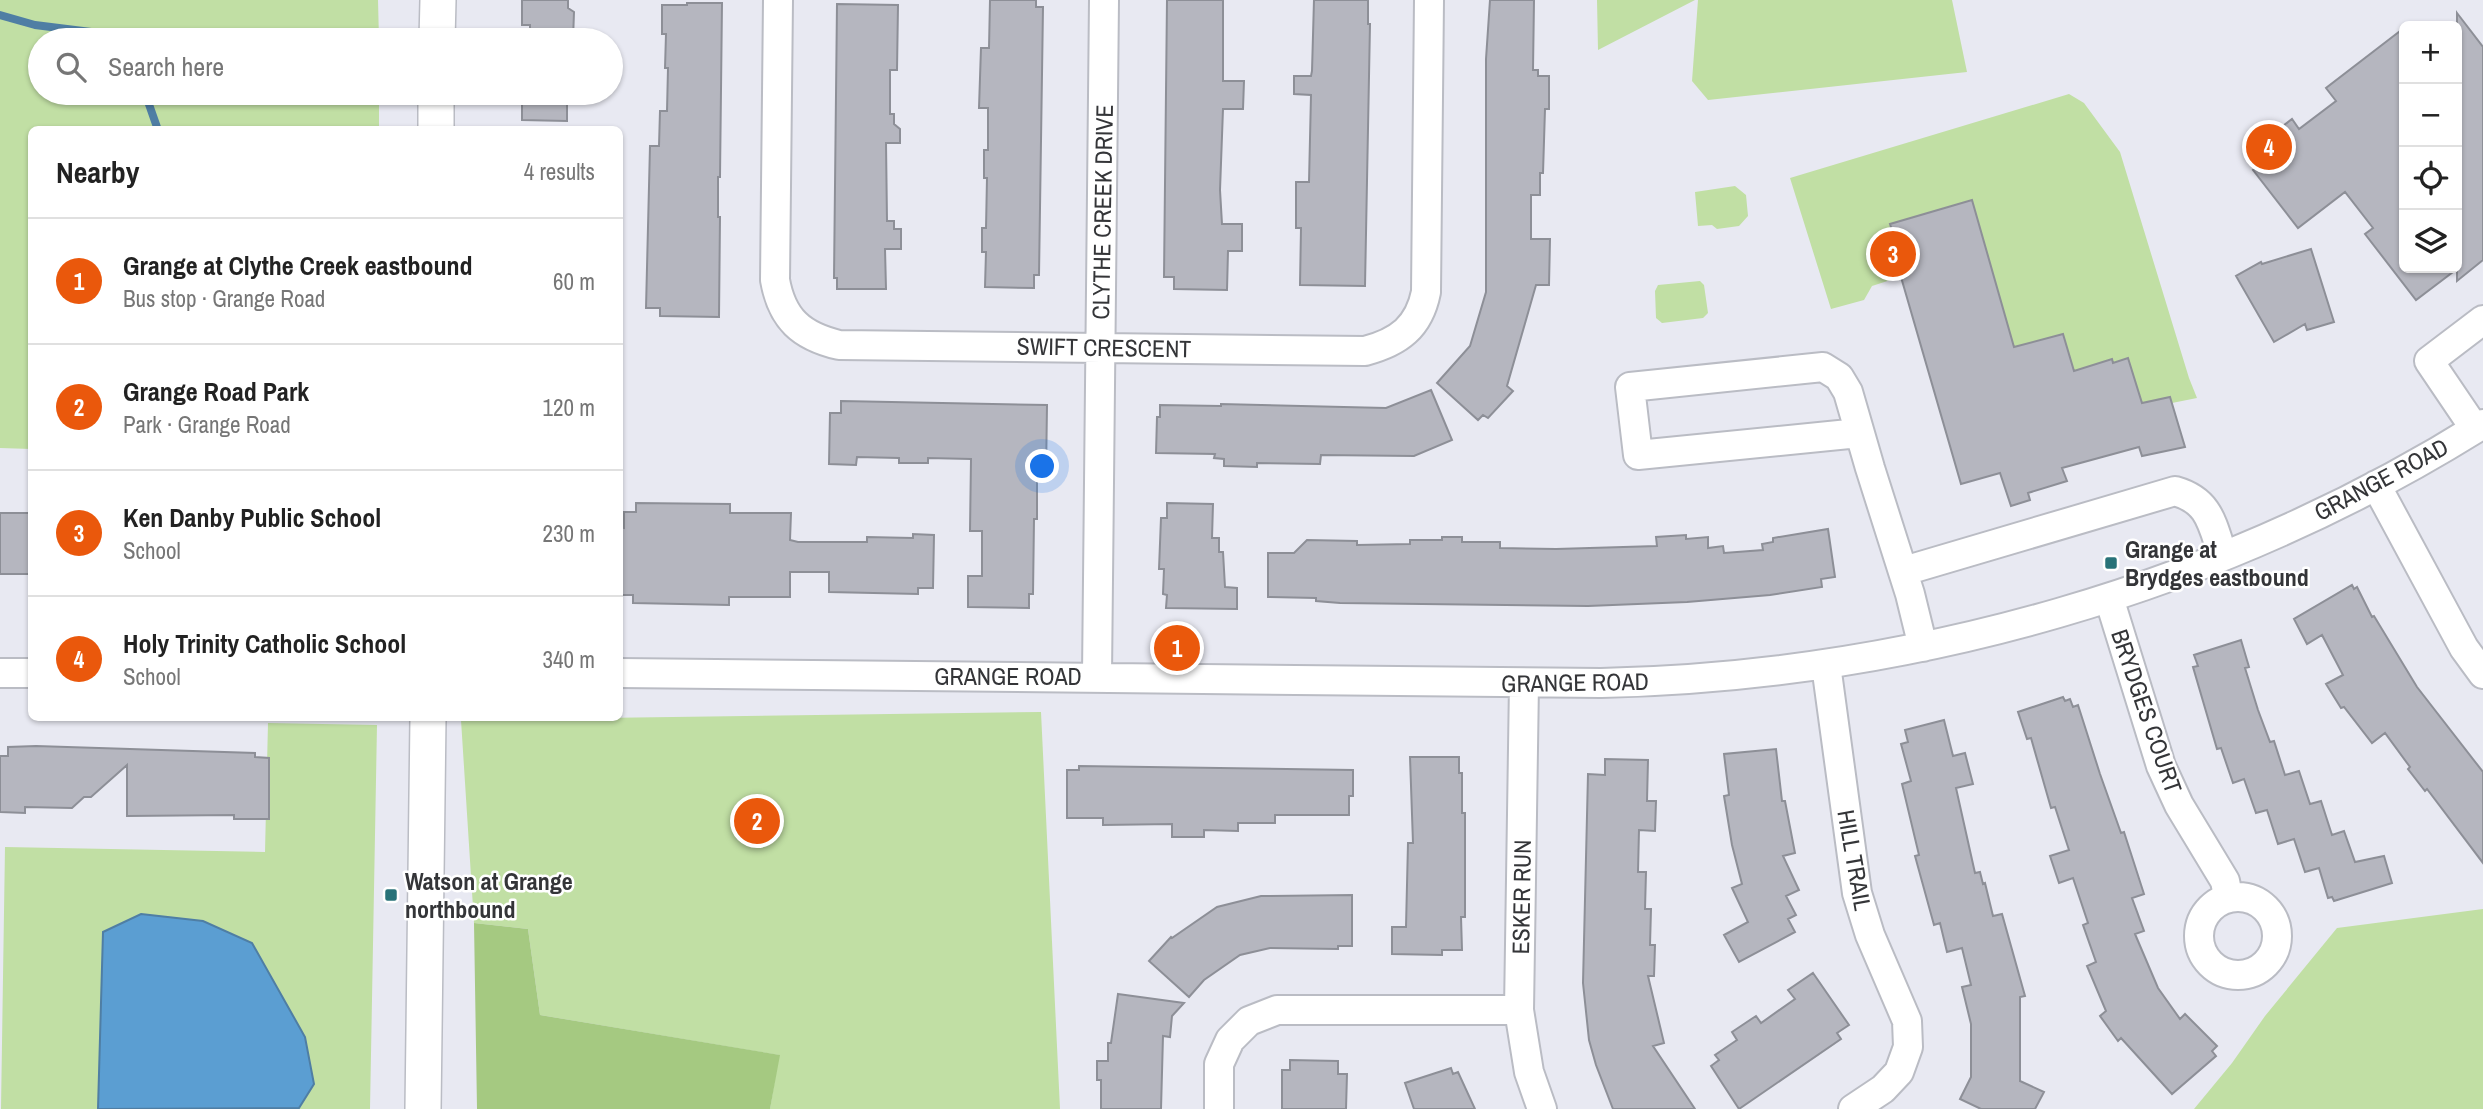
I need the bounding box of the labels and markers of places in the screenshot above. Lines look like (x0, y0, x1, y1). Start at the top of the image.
pin: 4 (2246, 121, 2292, 173)
pin: 3 (1870, 228, 1916, 280)
place label: Grange at Brydges eastbound (2125, 533, 2309, 593)
marker: Grange at Brydges eastbound (2103, 555, 2119, 571)
pin: 1 (1154, 622, 1200, 674)
pin: 2 (734, 795, 780, 847)
place label: Watson at Grange northbound (405, 865, 573, 925)
marker: Watson at Grange northbound (383, 887, 399, 903)

